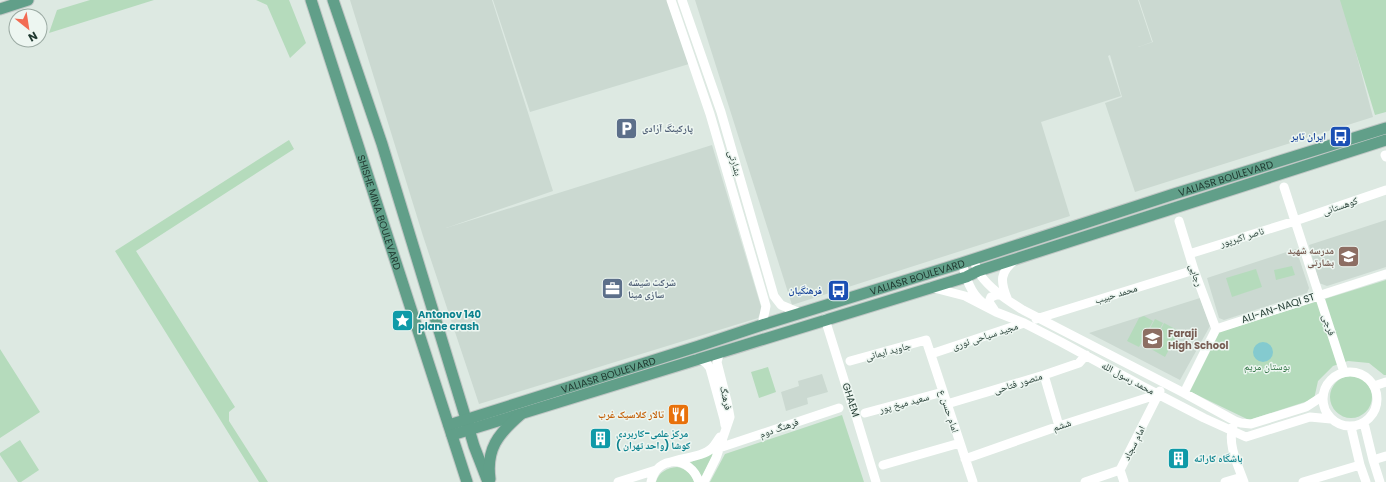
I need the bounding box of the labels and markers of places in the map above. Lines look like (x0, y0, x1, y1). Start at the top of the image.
parking icon: پارکینگ آزادی (614, 115, 640, 141)
place label: پارکینگ آزادی (642, 121, 694, 136)
bus stop icon: ایران تایر (1328, 123, 1354, 149)
place label: ایران تایر (1290, 129, 1326, 144)
place label: مدرسه شهید بشارتی (1287, 243, 1334, 270)
school or university icon: مدرسه شهید بشارتی (1336, 243, 1362, 269)
office icon: شرکت شیشه سازی مینا (600, 275, 626, 301)
place label: شرکت شیشه سازی مینا (628, 275, 676, 302)
bus stop icon: فرهنگیان (825, 277, 851, 303)
place label: فرهنگیان (789, 283, 822, 298)
place icon: Antonov 140 plane crash (389, 307, 415, 333)
place label: Antonov 140 plane crash (418, 307, 482, 334)
school or university icon: Faraji High School (1139, 326, 1165, 352)
place label: Faraji High School (1168, 326, 1229, 353)
restaurant icon: تالار کلاسیک غرب (666, 401, 692, 427)
place label: تالار کلاسیک غرب (598, 407, 665, 422)
building icon: مرکز علمی-کاربردی کوشا (واحد تهران ) (587, 426, 613, 452)
place label: مرکز علمی-کاربردی کوشا (واحد تهران ) (616, 426, 691, 453)
building icon: باشگاه کاراته (1166, 445, 1192, 471)
place label: باشگاه کاراته (1194, 451, 1243, 466)

